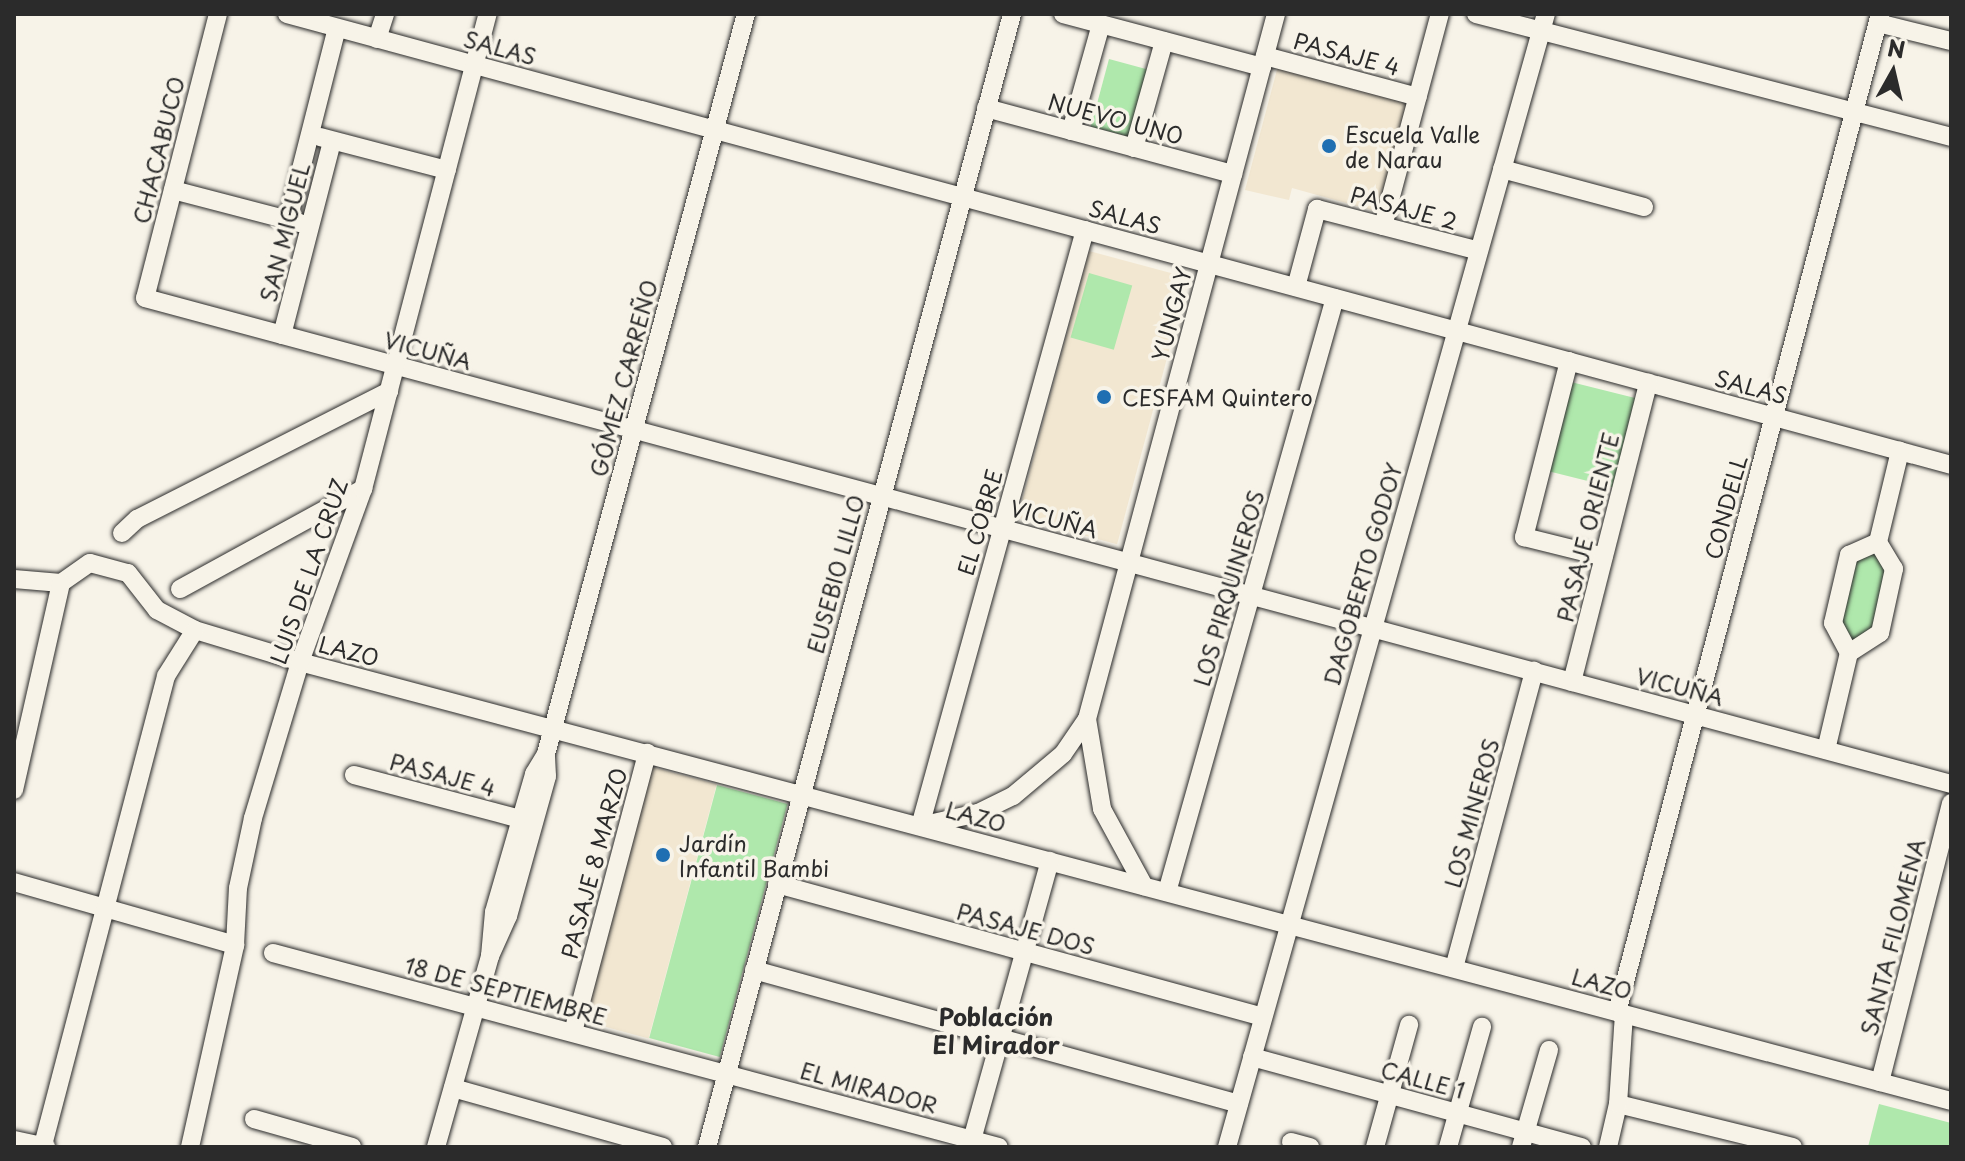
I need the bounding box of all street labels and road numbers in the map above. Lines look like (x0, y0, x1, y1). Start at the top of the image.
street label: SALAS (461, 25, 539, 69)
street label: PASAJE 4 (1290, 26, 1404, 80)
street label: CHACABUCO (127, 74, 189, 226)
street label: NUEVO UNO (1045, 87, 1187, 149)
street label: SAN MIGUEL (254, 160, 314, 304)
street label: PASAJE 2 (1347, 180, 1461, 234)
street label: SALAS (1086, 194, 1164, 238)
street label: YUNGAY (1146, 264, 1196, 364)
street label: GÓMEZ CARREÑO (584, 276, 662, 480)
street label: VICUÑA (381, 326, 475, 374)
street label: SALAS (1712, 364, 1790, 408)
street label: PASAJE ORIENTE (1550, 428, 1624, 626)
street label: CONDELL (1698, 452, 1752, 562)
street label: DAGOBERTO GODOY (1317, 458, 1407, 690)
street label: EL COBRE (951, 465, 1007, 579)
street label: LUIS DE LA CRUZ (264, 475, 352, 667)
street label: LOS PIRQUINEROS (1187, 486, 1269, 690)
street label: EUSEBIO LILLO (801, 491, 869, 657)
street label: VICUÑA (1007, 494, 1101, 542)
street label: LAZO (316, 630, 382, 670)
street label: VICUÑA (1633, 662, 1727, 710)
street label: LOS MINEROS (1438, 734, 1504, 892)
street label: PASAJE 4 (386, 747, 500, 801)
street label: PASAJE 8 MARZO (554, 763, 632, 963)
street label: LAZO (943, 795, 1009, 837)
street label: SANTA FILOMENA (1855, 836, 1929, 1038)
street label: PASAJE DOS (953, 897, 1099, 959)
street label: 18 DE SEPTIEMBRE (401, 950, 611, 1030)
street label: LAZO (1569, 962, 1635, 1004)
street label: CALLE 1 (1376, 1055, 1470, 1103)
street label: EL MIRADOR (797, 1056, 941, 1118)

